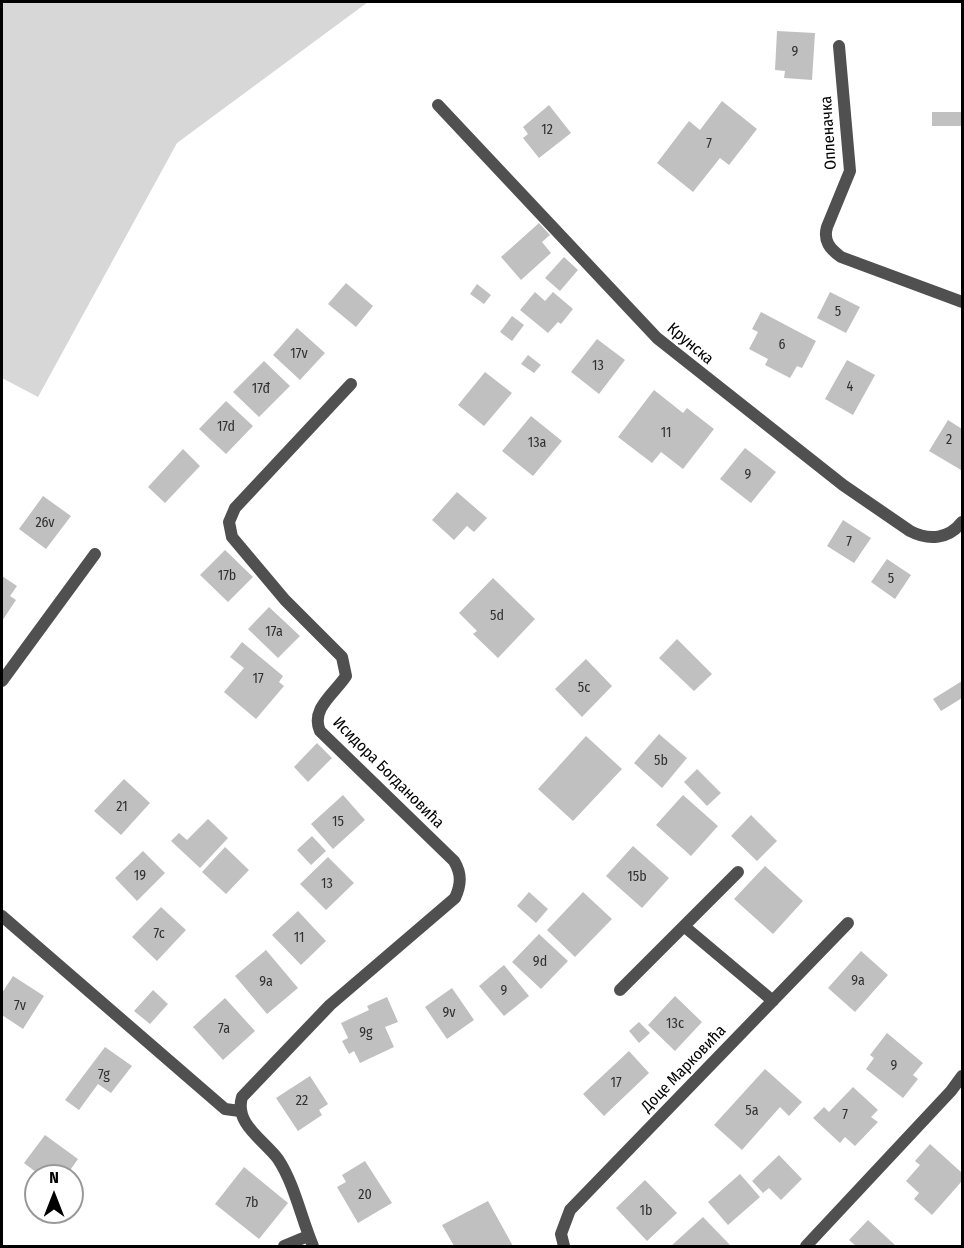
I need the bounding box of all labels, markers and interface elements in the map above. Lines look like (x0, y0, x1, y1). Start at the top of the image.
house number: 9 (792, 44, 798, 60)
street label: Опленачка (817, 95, 841, 171)
house number: 12 (541, 122, 553, 138)
house number: 7 (706, 136, 712, 152)
house number: 5 (835, 304, 841, 320)
street label: Крунска (663, 319, 717, 369)
house number: 6 (779, 337, 785, 353)
house number: 17v (290, 346, 308, 362)
house number: 13 (592, 358, 604, 374)
house number: 4 (847, 379, 853, 395)
house number: 17đ (252, 381, 270, 397)
house number: 17d (217, 419, 235, 435)
house number: 11 (661, 425, 671, 441)
house number: 2 (946, 432, 952, 448)
house number: 13a (528, 435, 546, 451)
house number: 9 (745, 467, 751, 483)
house number: 26v (35, 515, 55, 531)
house number: 7 (846, 534, 852, 550)
house number: 17b (218, 568, 236, 584)
house number: 5 (888, 571, 894, 587)
house number: 5d (490, 608, 504, 624)
house number: 17a (265, 624, 283, 640)
house number: 17 (252, 671, 264, 687)
house number: 5c (578, 680, 590, 696)
street label: Исидора Богдановића (328, 713, 448, 833)
house number: 5b (654, 753, 668, 769)
house number: 21 (116, 799, 128, 815)
house number: 15 (332, 814, 344, 830)
house number: 19 (134, 868, 146, 884)
house number: 15b (627, 869, 647, 885)
house number: 13 (321, 876, 333, 892)
house number: 7c (153, 926, 165, 942)
house number: 11 (294, 930, 304, 946)
house number: 9d (533, 954, 547, 970)
house number: 9a (851, 973, 865, 989)
house number: 9a (259, 974, 273, 990)
house number: 9 (501, 983, 507, 999)
house number: 7v (14, 998, 26, 1014)
house number: 9v (442, 1005, 456, 1021)
house number: 13c (666, 1016, 684, 1032)
house number: 7a (218, 1021, 230, 1037)
street label: Доце Марковића (638, 1021, 730, 1117)
house number: 9g (359, 1025, 373, 1041)
house number: 9 (891, 1058, 897, 1074)
house number: 7g (98, 1067, 110, 1083)
house number: 17 (610, 1075, 622, 1091)
house number: 22 (296, 1093, 308, 1109)
house number: 5a (745, 1103, 759, 1119)
house number: 7 (842, 1107, 848, 1123)
north arrow (24, 1164, 84, 1224)
text: N (49, 1168, 59, 1187)
house number: 20 (358, 1187, 372, 1203)
house number: 7b (245, 1195, 259, 1211)
house number: 1b (640, 1203, 652, 1219)

